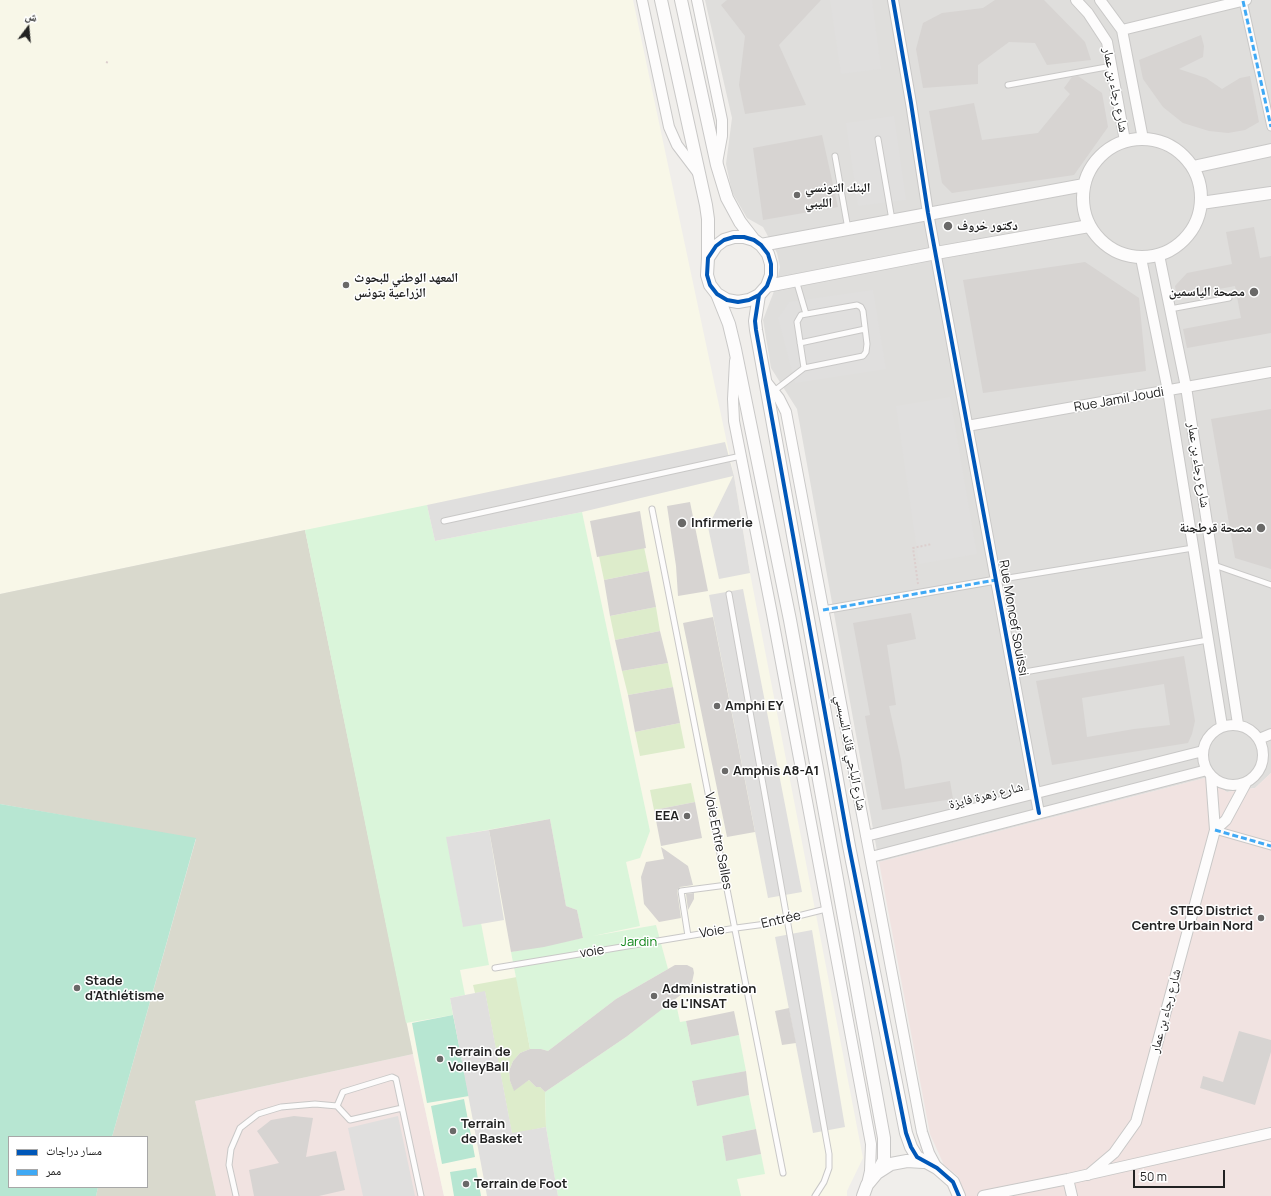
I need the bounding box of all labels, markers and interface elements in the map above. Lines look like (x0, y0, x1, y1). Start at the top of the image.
text: ش (24, 7, 39, 25)
north arrow (8, 8, 48, 48)
street label: شارع رجاء بن عمار (1099, 46, 1131, 134)
place label: البنك التونسي الليبي (805, 180, 871, 211)
marker: البنك التونسي الليبي (792, 190, 802, 200)
place label: دكتور خروف (957, 218, 1018, 234)
marker: دكتور خروف (942, 220, 954, 232)
place label: المعهد الوطني للبحوث الزراعية بتونس (354, 270, 458, 301)
marker: المعهد الوطني للبحوث الزراعية بتونس (341, 280, 351, 290)
place label: مصحة الياسمين (1169, 284, 1245, 300)
marker: مصحة الياسمين (1248, 286, 1260, 298)
street label: Rue Jamil Joudi (1073, 384, 1165, 416)
street label: شارع رجاء بن عمار (1184, 421, 1212, 509)
place label: Infirmerie (691, 515, 753, 531)
marker: Infirmerie (676, 517, 688, 529)
place label: مصحة قرطجنة (1180, 520, 1252, 536)
marker: مصحة قرطجنة (1255, 522, 1267, 534)
street label: Rue Moncef Souissi (995, 559, 1031, 677)
street label: شارع الباجي قائد السبسي (831, 694, 869, 812)
place label: Amphi EY (725, 698, 783, 714)
marker: Amphi EY (712, 701, 722, 711)
place label: Amphis A8-A1 (733, 763, 819, 779)
marker: Amphis A8-A1 (720, 766, 730, 776)
street label: شارع زهرة فايزة (947, 779, 1025, 813)
street label: Voie Entre Salles (701, 791, 735, 891)
place label: EEA (655, 808, 679, 824)
marker: EEA (682, 811, 692, 821)
place label: STEG District Centre Urbain Nord (1132, 903, 1253, 934)
street label: Entrée (760, 908, 802, 932)
marker: STEG District Centre Urbain Nord (1256, 913, 1266, 923)
street label: Voie (698, 922, 726, 942)
park label: Jardin (621, 934, 657, 950)
street label: voie (579, 942, 605, 962)
street label: شارع رجاء بن عمار (1147, 967, 1185, 1055)
place label: Stade d'Athlétisme (85, 973, 164, 1004)
place label: Administration de L'INSAT (662, 981, 756, 1012)
marker: Stade d'Athlétisme (72, 983, 82, 993)
marker: Administration de L'INSAT (649, 991, 659, 1001)
place label: Terrain de VolleyBall (448, 1044, 511, 1075)
marker: Terrain de VolleyBall (435, 1054, 445, 1064)
place label: Terrain de Basket (461, 1116, 522, 1147)
marker: Terrain de Basket (448, 1126, 458, 1136)
legend (8, 1136, 148, 1188)
text: مسار دراجات (46, 1142, 102, 1159)
text: ممر (46, 1162, 61, 1179)
scale bar (1135, 1162, 1227, 1188)
text: 50 m (1140, 1168, 1167, 1185)
place label: Terrain de Foot (474, 1176, 568, 1192)
marker: Terrain de Foot (461, 1179, 471, 1189)

